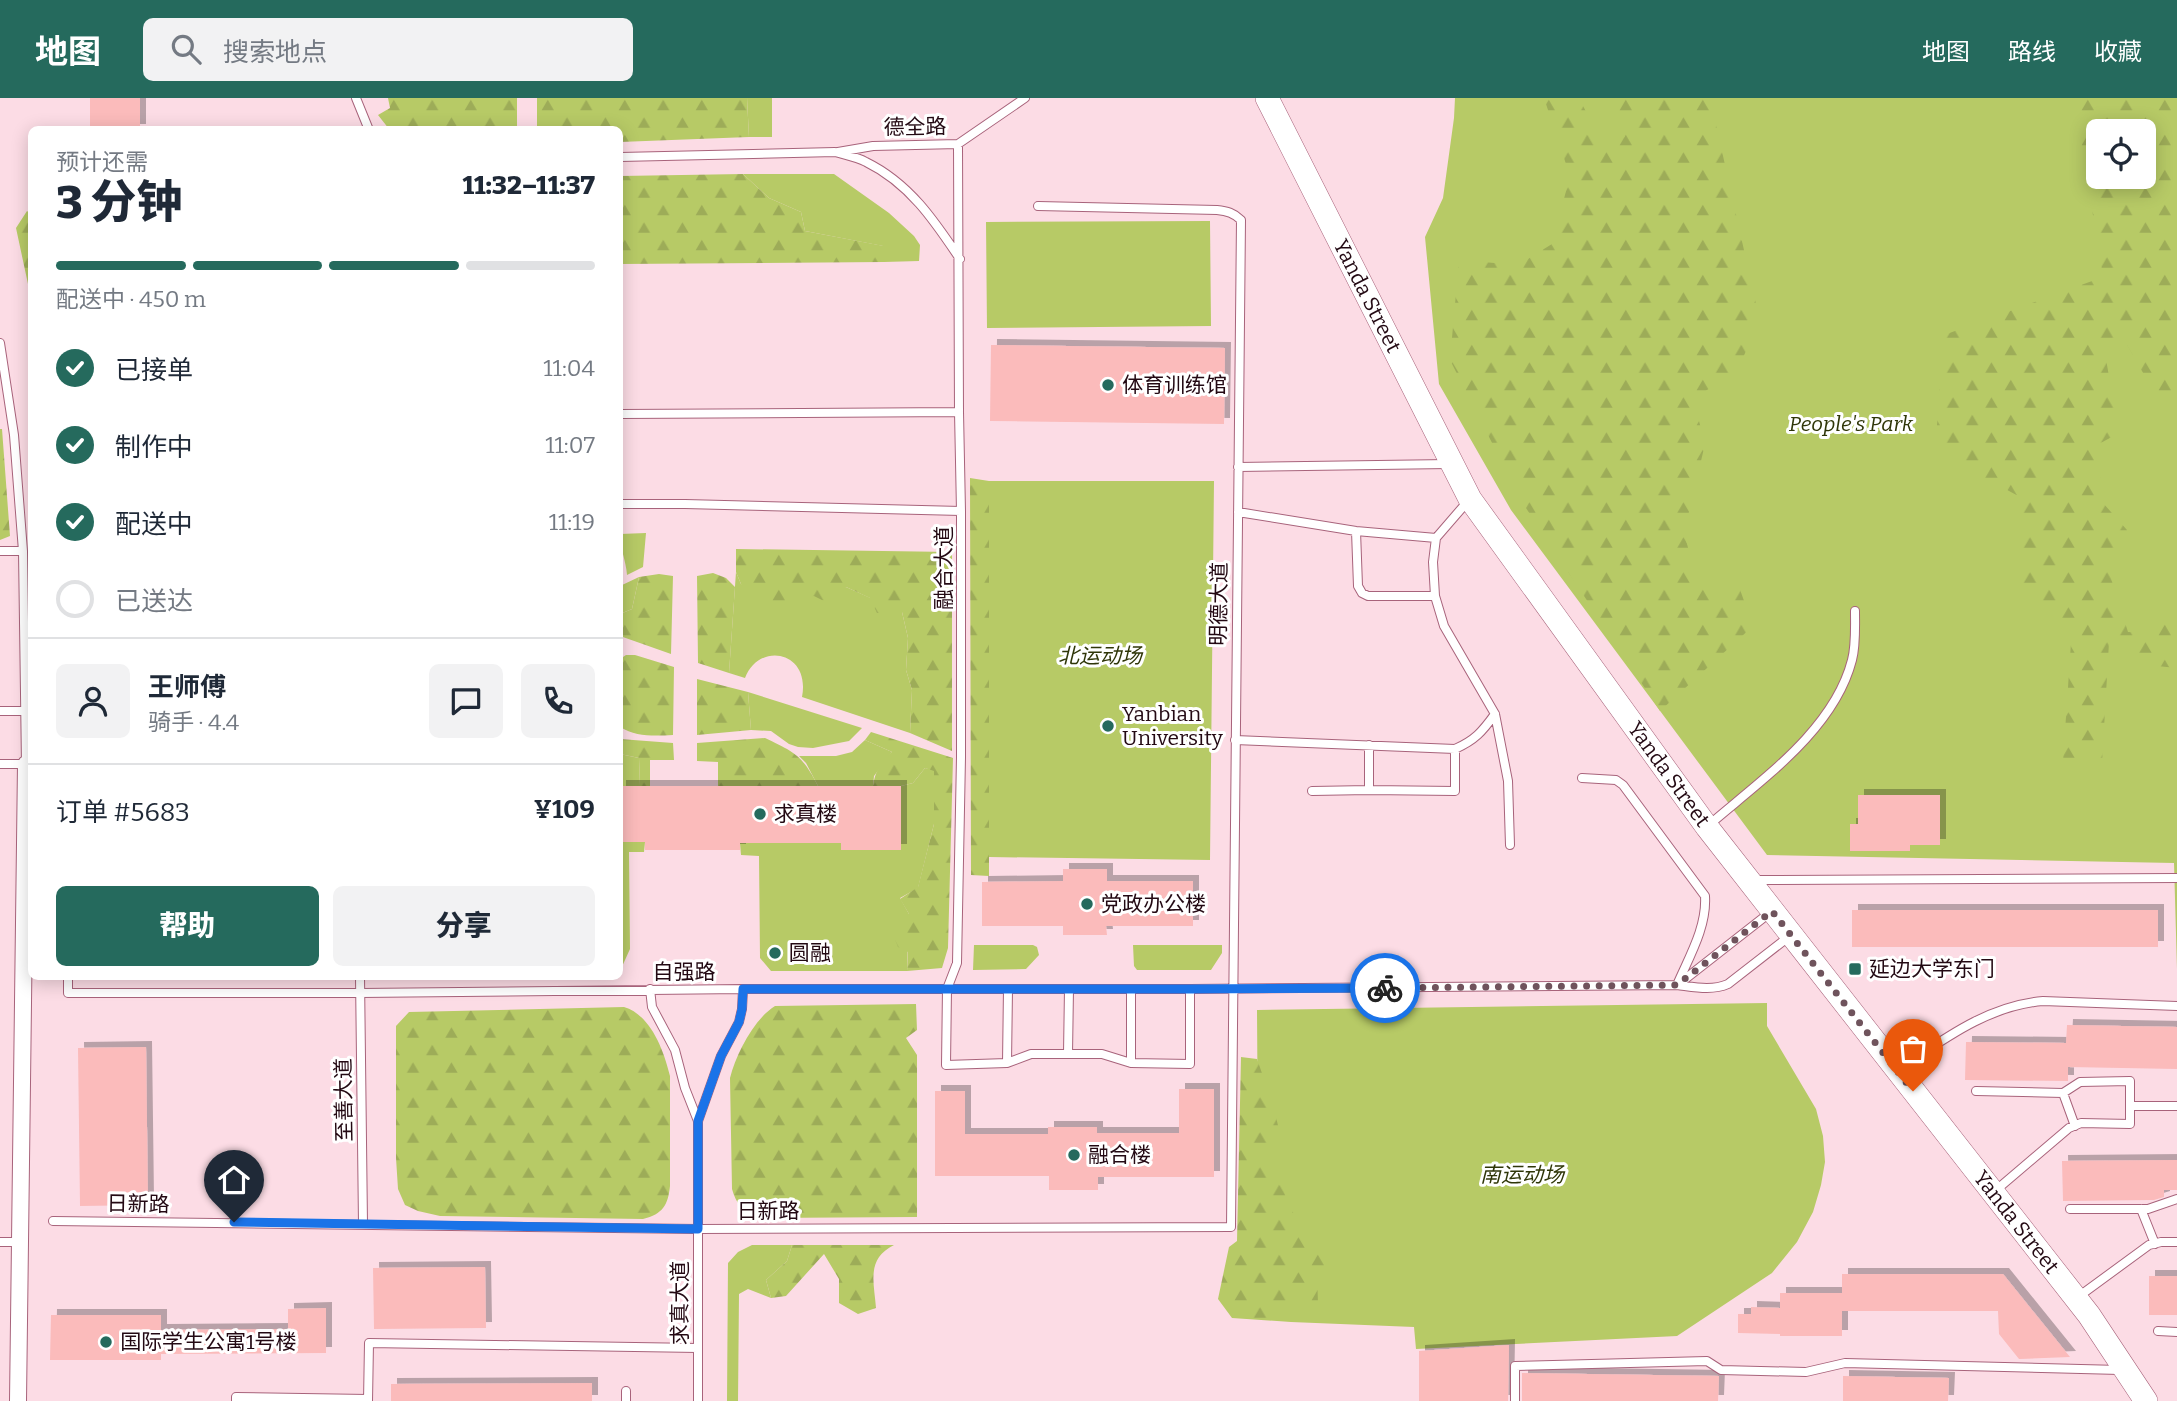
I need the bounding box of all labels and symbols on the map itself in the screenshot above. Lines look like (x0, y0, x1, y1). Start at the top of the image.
street label: 德全路 (883, 113, 947, 141)
street label: Yanda Street (1328, 235, 1407, 357)
place label: 体育训练馆 (1122, 372, 1227, 398)
marker: 体育训练馆 (1100, 377, 1116, 393)
park label: People's Park (1789, 411, 1914, 437)
street label: 融合大道 (931, 526, 957, 610)
street label: 明德大道 (1205, 562, 1233, 646)
park label: 北运动场 (1058, 643, 1144, 669)
place label: Yanbian University (1122, 701, 1224, 751)
street label: Yanda Street (1622, 717, 1716, 832)
marker: Yanbian University (1100, 718, 1116, 734)
place label: 求真楼 (774, 801, 837, 827)
marker: 求真楼 (752, 806, 768, 822)
place label: 党政办公楼 (1101, 891, 1206, 917)
marker: 党政办公楼 (1079, 896, 1095, 912)
place label: 圆融 (789, 940, 831, 966)
marker: 圆融 (767, 945, 783, 961)
courier (1350, 953, 1420, 1023)
place label: 延边大学东门 (1869, 956, 1995, 982)
street label: 自强路 (653, 959, 716, 985)
marker: 延边大学东门 (1847, 961, 1863, 977)
pin (1883, 1019, 1943, 1091)
street label: 至善大道 (330, 1058, 358, 1142)
place label: 融合楼 (1088, 1142, 1151, 1168)
marker: 融合楼 (1066, 1147, 1082, 1163)
pin (204, 1150, 264, 1222)
park label: 南运动场 (1480, 1162, 1566, 1188)
street label: Yanda Street (1968, 1166, 2065, 1279)
street label: 日新路 (106, 1190, 170, 1218)
street label: 日新路 (737, 1198, 800, 1224)
street label: 求真大道 (667, 1261, 693, 1345)
place label: 国际学生公寓1号楼 (120, 1329, 297, 1355)
marker: 国际学生公寓1号楼 (98, 1334, 114, 1350)

